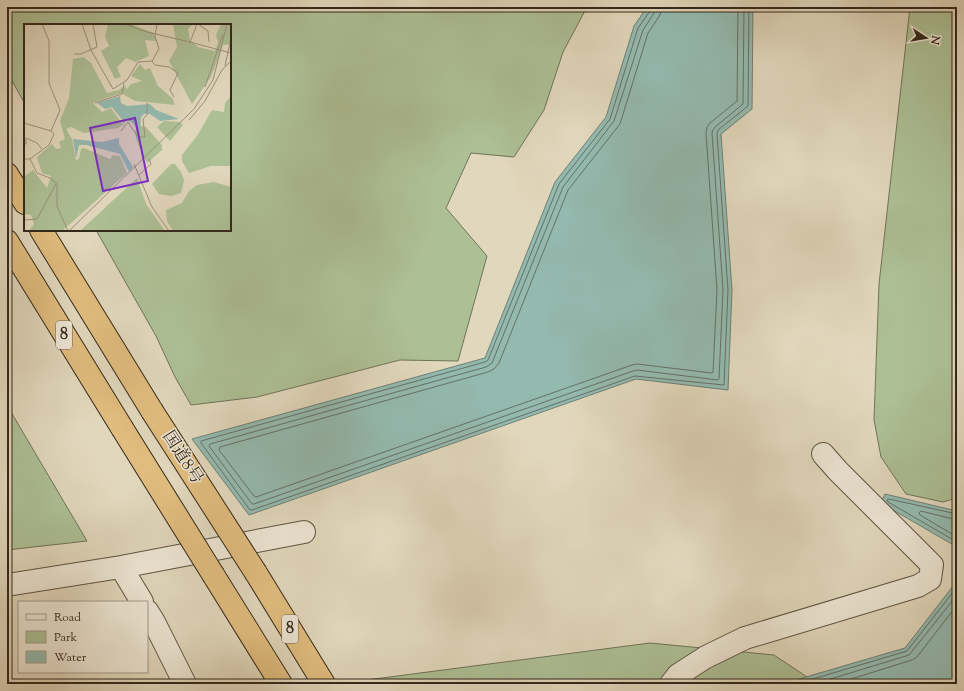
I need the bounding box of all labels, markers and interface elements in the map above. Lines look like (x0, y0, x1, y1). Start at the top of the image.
north arrow (906, 18, 946, 58)
inset map (24, 24, 231, 231)
text: N (926, 33, 944, 46)
road number: 8 (56, 321, 72, 349)
street label: 国道8号 (156, 427, 208, 489)
legend (18, 601, 148, 673)
text: Road (54, 609, 81, 627)
road number: 8 (282, 615, 298, 643)
text: Park (54, 629, 77, 647)
text: Water (54, 649, 87, 667)

